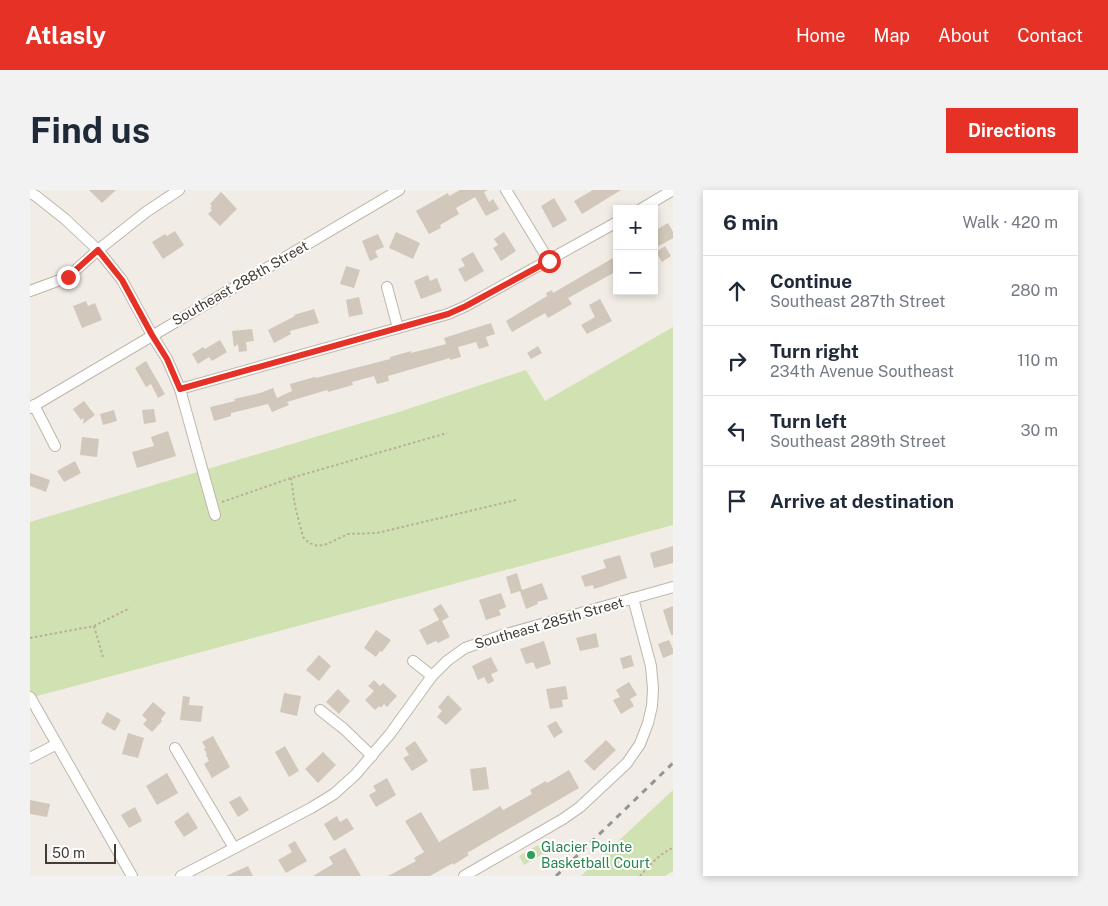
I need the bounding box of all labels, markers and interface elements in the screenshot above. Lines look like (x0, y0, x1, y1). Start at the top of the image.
text: Atlasly (25, 21, 106, 49)
text: Home (796, 25, 846, 46)
text: Map (874, 25, 910, 46)
text: About (938, 25, 989, 46)
text: Contact (1017, 25, 1083, 46)
button: Directions (946, 108, 1078, 153)
text: Find us (30, 110, 150, 151)
map controls (613, 205, 658, 295)
button: + (613, 205, 658, 250)
text: 6 min (723, 210, 779, 235)
text: Walk · 420 m (962, 213, 1058, 232)
street label: Southeast 288th Street (169, 237, 311, 329)
route start (538, 250, 561, 273)
button: − (613, 250, 658, 295)
route end (57, 266, 80, 289)
text: Continue (770, 270, 852, 292)
icon: ahead (723, 277, 751, 305)
text: 280 m (1011, 281, 1058, 300)
text: Southeast 287th Street (770, 292, 946, 311)
text: Turn right (770, 340, 859, 362)
icon: right (723, 347, 751, 375)
text: 110 m (1017, 351, 1058, 370)
text: 234th Avenue Southeast (770, 362, 954, 381)
text: Turn left (770, 410, 847, 432)
icon: left (723, 417, 751, 445)
text: 30 m (1021, 421, 1058, 440)
text: Southeast 289th Street (770, 432, 946, 451)
icon: arrive (723, 487, 751, 515)
text: Arrive at destination (770, 490, 954, 512)
street label: Southeast 285th Street (473, 594, 625, 652)
place label: Glacier Pointe Basketball Court (541, 839, 650, 871)
scale bar (45, 841, 116, 864)
text: 50 m (52, 845, 85, 861)
marker: Glacier Pointe Basketball Court (525, 849, 537, 861)

